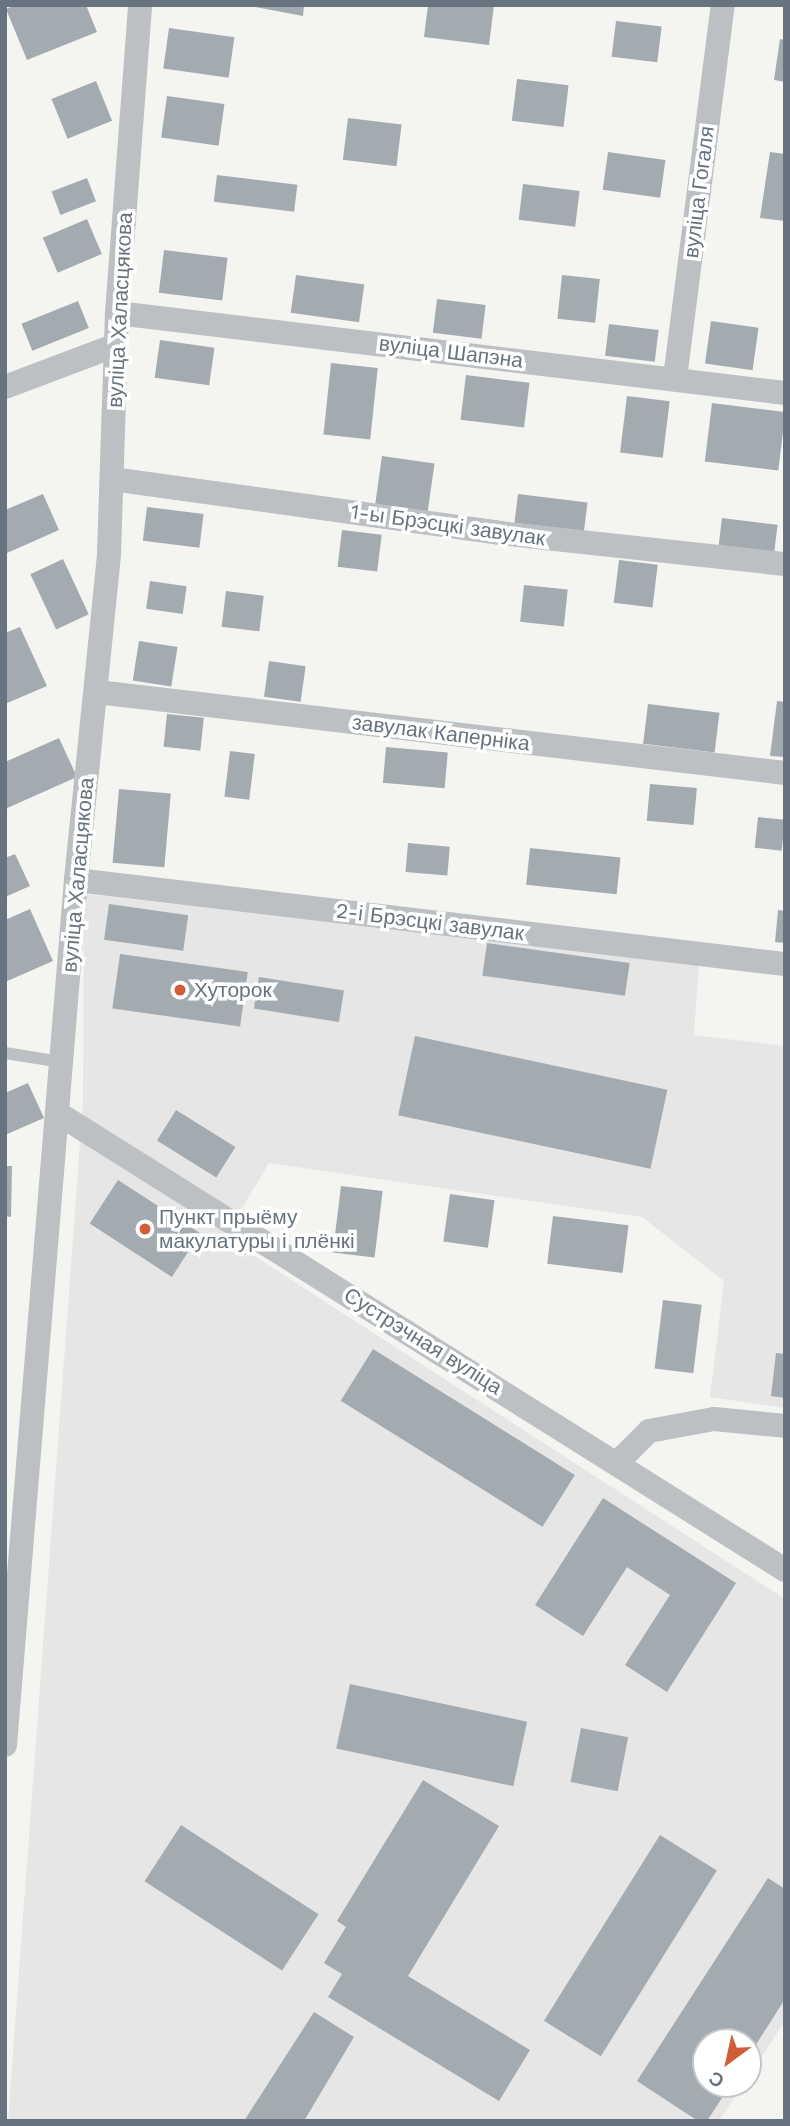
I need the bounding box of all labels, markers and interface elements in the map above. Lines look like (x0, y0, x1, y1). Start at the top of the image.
street label: вуліца Гогаля (678, 125, 720, 259)
street label: вуліца Халасцякова (102, 212, 138, 408)
street label: вуліца Шапэна (378, 331, 524, 373)
street label: 1-ы Брэсцкі завулак (349, 499, 547, 551)
street label: завулак Каперніка (351, 710, 531, 756)
street label: вуліца Халасцякова (57, 776, 99, 974)
street label: 2-і Брэсцкі завулак (335, 898, 525, 946)
place label: Хуторок (194, 977, 272, 1003)
marker: Хуторок (172, 982, 188, 998)
place label: Пункт прыёму макулатуры і плёнкі (159, 1204, 355, 1254)
marker: Пункт прыёму макулатуры і плёнкі (137, 1221, 153, 1237)
street label: Сустрэчная вуліца (339, 1282, 507, 1400)
north arrow (692, 2028, 762, 2098)
text: С (704, 2066, 728, 2093)

